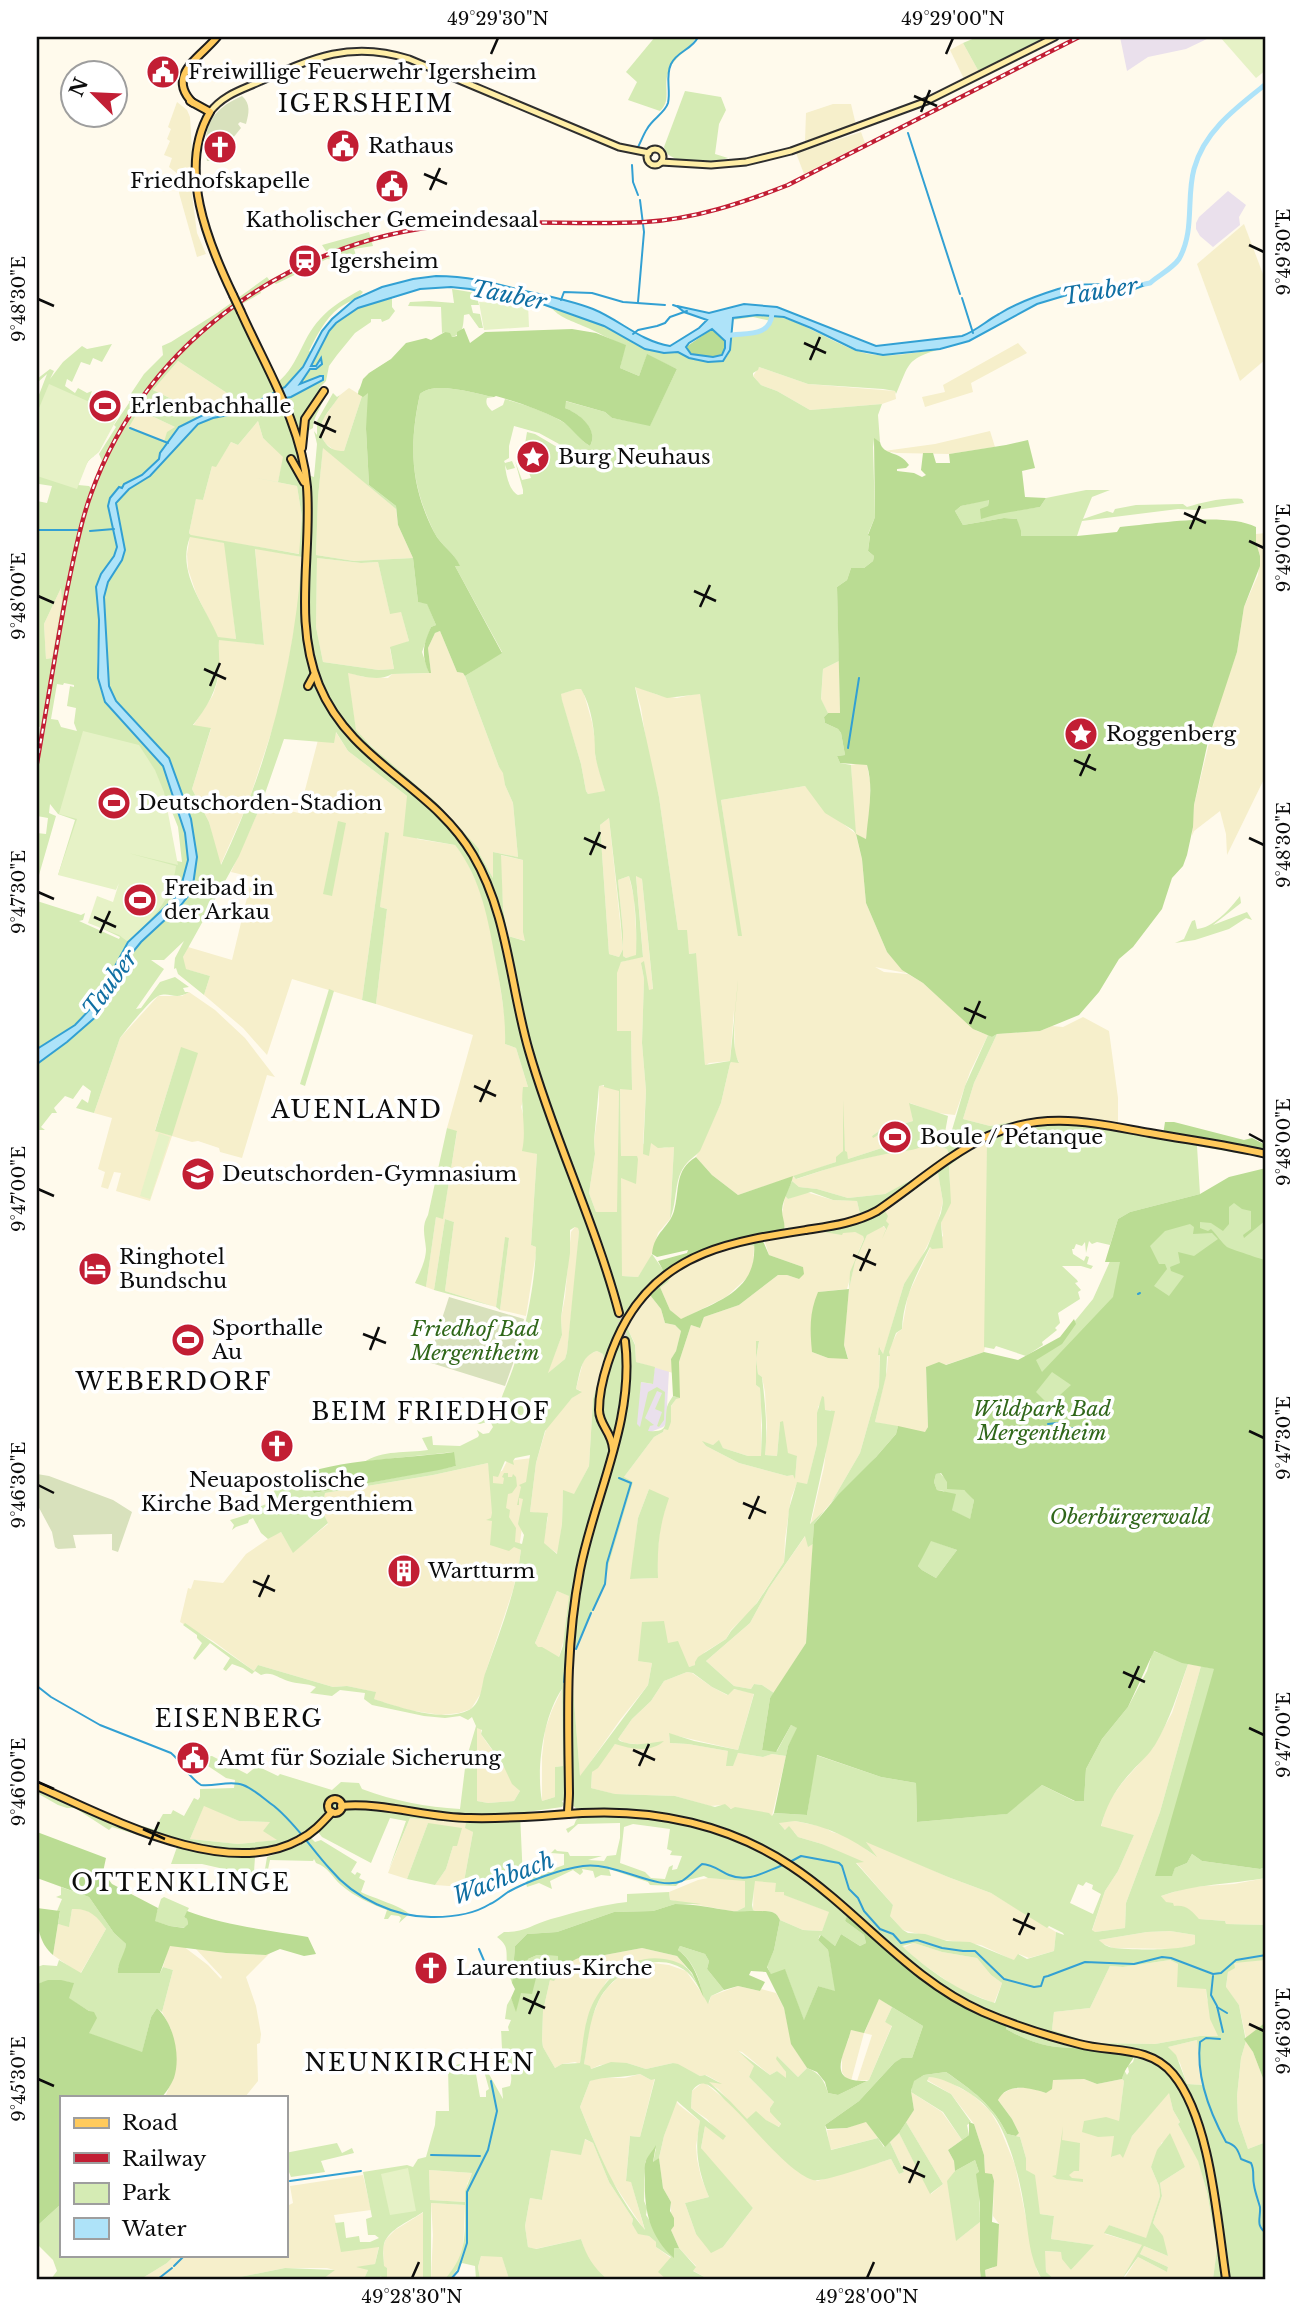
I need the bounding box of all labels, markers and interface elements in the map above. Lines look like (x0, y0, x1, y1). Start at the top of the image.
text: 49°29'30"N (447, 8, 549, 30)
text: 49°29'00"N (901, 8, 1005, 30)
public building icon: Freiwillige Feuerwehr Igersheim (144, 53, 182, 91)
place label: Freiwillige Feuerwehr Igersheim (188, 59, 537, 85)
north arrow (60, 60, 130, 130)
text: N (65, 74, 93, 100)
district label: IGERSHEIM (278, 89, 454, 118)
public building icon: Rathaus (324, 127, 362, 165)
church icon: Friedhofskapelle (201, 128, 239, 166)
place label: Rathaus (368, 133, 454, 159)
public building icon: Katholischer Gemeindesaal (373, 167, 411, 205)
place label: Friedhofskapelle (130, 168, 310, 194)
place label: Katholischer Gemeindesaal (245, 207, 539, 233)
text: 9°49'30"E (1273, 209, 1295, 295)
station icon: Igersheim (286, 242, 324, 280)
place label: Igersheim (330, 248, 439, 274)
text: 9°48'30"E (8, 256, 30, 342)
water label: Tauber (1060, 271, 1141, 311)
water label: Tauber (469, 274, 550, 316)
sports icon: Erlenbachhalle (86, 387, 124, 425)
place label: Erlenbachhalle (130, 393, 291, 419)
place icon: Burg Neuhaus (514, 438, 552, 476)
place label: Burg Neuhaus (558, 444, 711, 470)
text: 9°49'00"E (1273, 504, 1295, 592)
text: 9°48'00"E (8, 552, 30, 640)
place icon: Roggenberg (1062, 715, 1100, 753)
place label: Roggenberg (1106, 721, 1236, 747)
sports icon: Deutschorden-Stadion (95, 784, 133, 822)
place label: Deutschorden-Stadion (138, 790, 382, 816)
text: 9°48'30"E (1273, 802, 1295, 888)
text: 9°47'30"E (8, 850, 30, 934)
place label: Freibad in der Arkau (164, 875, 274, 925)
sports icon: Freibad in der Arkau (121, 881, 159, 919)
water label: Tauber (76, 943, 144, 1022)
district label: AUENLAND (270, 1095, 443, 1124)
text: 9°48'00"E (1273, 1098, 1295, 1186)
sports icon: Boule / Pétanque (876, 1118, 914, 1156)
place label: Boule / Pétanque (920, 1124, 1103, 1150)
text: 9°47'00"E (8, 1146, 30, 1232)
school or university icon: Deutschorden-Gymnasium (179, 1155, 217, 1193)
place label: Deutschorden-Gymnasium (222, 1161, 518, 1187)
place label: Ringhotel Bundschu (119, 1244, 227, 1294)
hotel icon: Ringhotel Bundschu (76, 1250, 114, 1288)
place label: Sporthalle Au (211, 1315, 323, 1365)
park label: Friedhof Bad Mergentheim (410, 1316, 539, 1366)
sports icon: Sporthalle Au (169, 1321, 207, 1359)
district label: WEBERDORF (75, 1367, 272, 1396)
park label: Wildpark Bad Mergentheim (973, 1396, 1112, 1446)
text: 9°47'30"E (1273, 1396, 1295, 1480)
district label: BEIM FRIEDHOF (311, 1398, 551, 1426)
church icon: Neuapostolische Kirche Bad Mergenthiem (258, 1427, 296, 1465)
text: 9°46'30"E (8, 1442, 30, 1528)
place label: Neuapostolische Kirche Bad Mergenthiem (141, 1467, 414, 1517)
park label: Oberbürgerwald (1050, 1504, 1211, 1530)
building icon: Wartturm (385, 1552, 423, 1590)
place label: Wartturm (427, 1558, 535, 1584)
text: 9°47'00"E (1273, 1692, 1295, 1778)
district label: EISENBERG (155, 1705, 323, 1733)
text: 9°46'00"E (8, 1738, 30, 1826)
public building icon: Amt für Soziale Sicherung (174, 1739, 212, 1777)
place label: Amt für Soziale Sicherung (217, 1745, 501, 1771)
water label: Wachbach (448, 1846, 558, 1910)
district label: OTTENKLINGE (71, 1869, 291, 1897)
church icon: Laurentius-Kirche (412, 1949, 450, 1987)
place label: Laurentius-Kirche (456, 1955, 653, 1981)
text: 9°46'30"E (1273, 1988, 1295, 2074)
text: 9°45'30"E (8, 2036, 30, 2122)
district label: NEUNKIRCHEN (304, 2048, 536, 2077)
legend (60, 2096, 287, 2256)
text: Road (122, 2110, 178, 2136)
text: Railway (122, 2146, 207, 2172)
text: Park (122, 2180, 171, 2206)
text: Water (121, 2216, 186, 2242)
text: 49°28'30"N (362, 2286, 462, 2308)
text: 49°28'00"N (816, 2286, 918, 2308)

